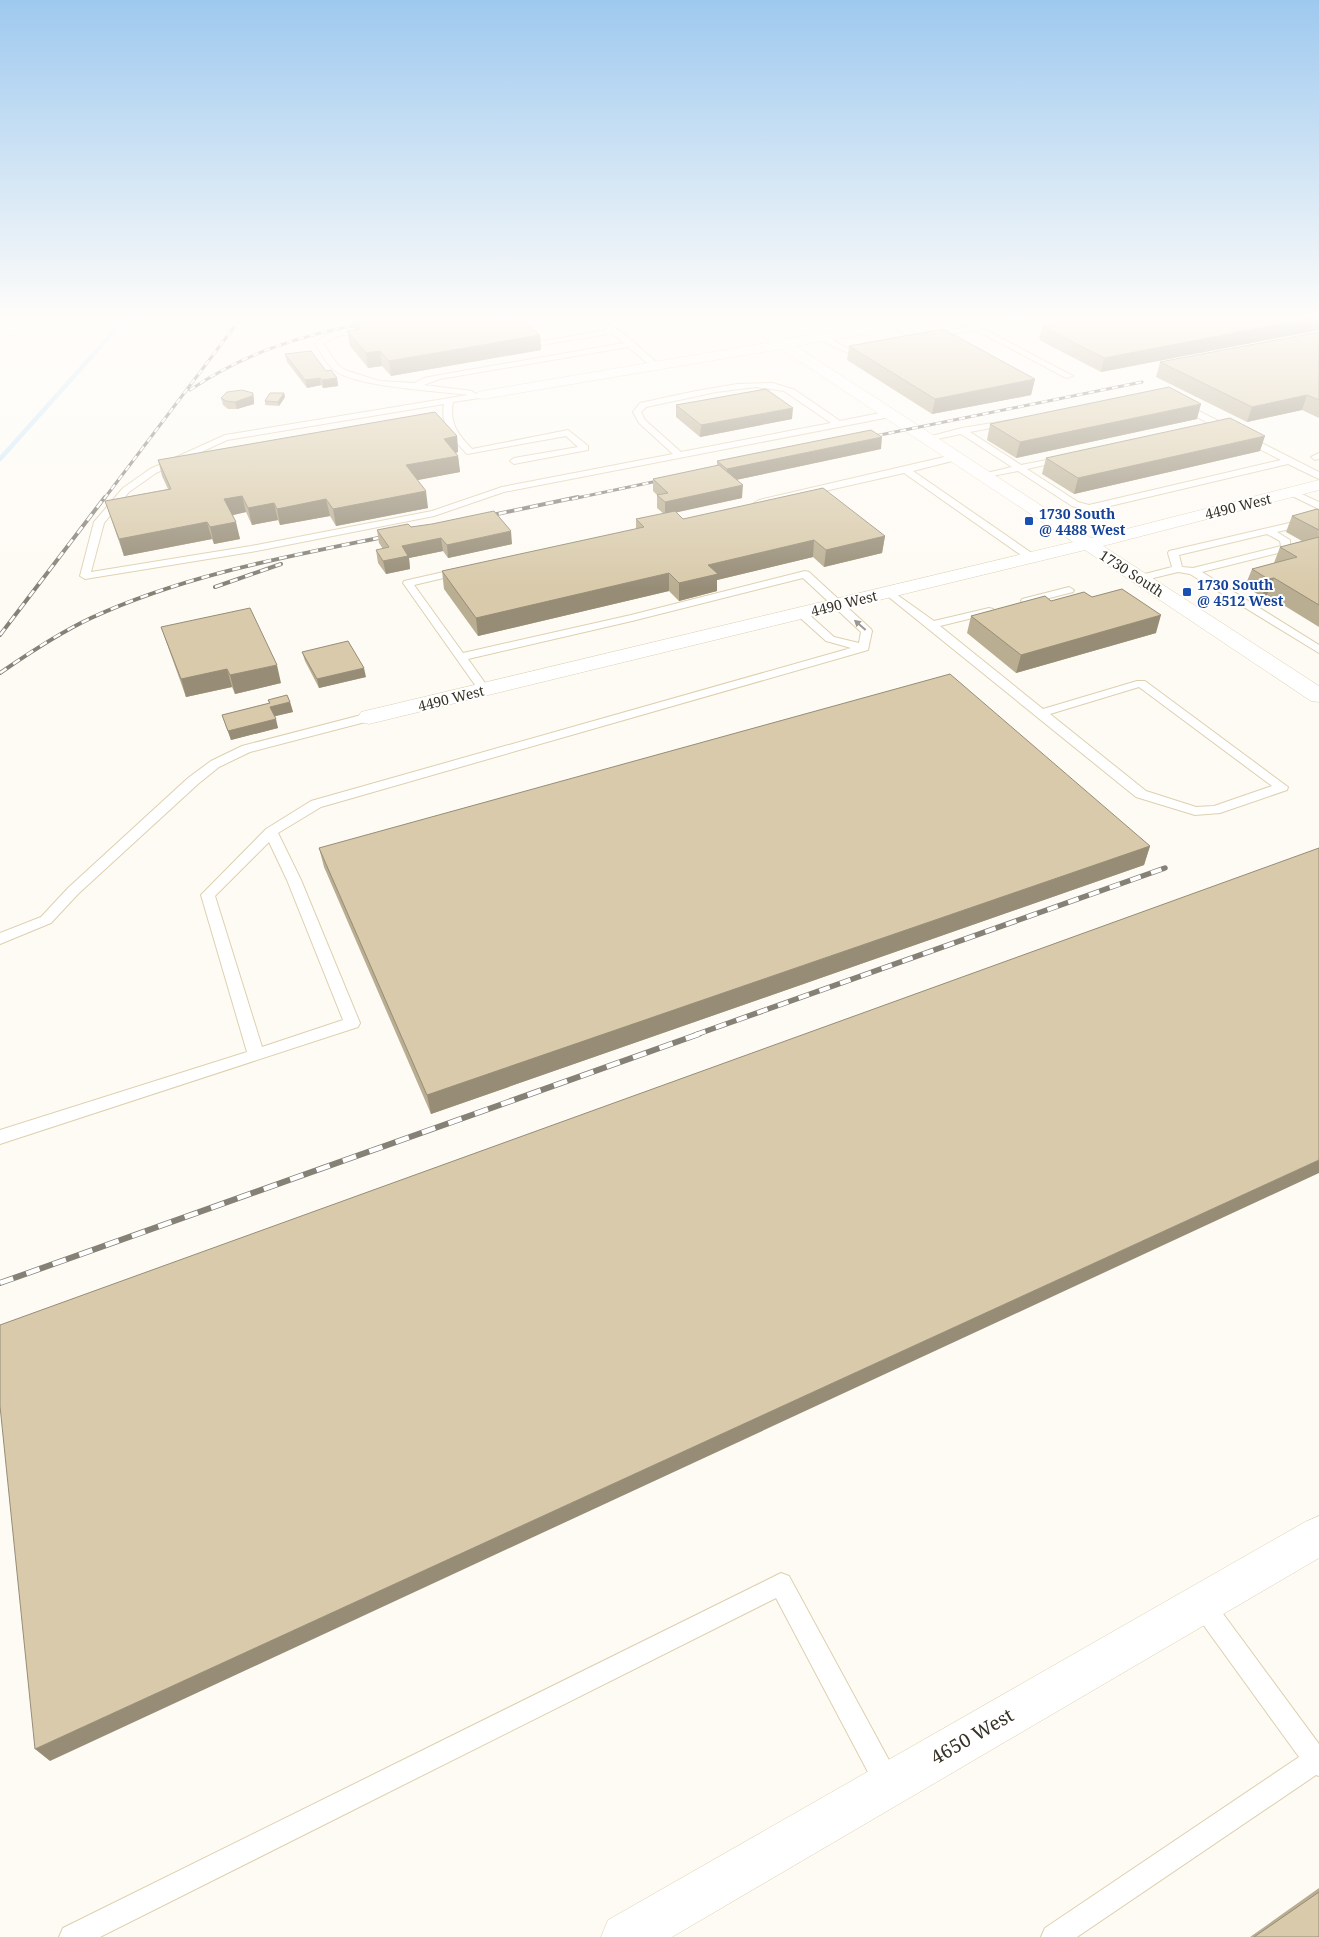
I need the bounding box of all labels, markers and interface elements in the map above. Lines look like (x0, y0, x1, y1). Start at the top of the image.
street label: 4490 West (1203, 489, 1273, 523)
place label: 1730 South @ 4488 West (1039, 504, 1126, 539)
marker: 1730 South @ 4488 West (1023, 515, 1035, 527)
street label: 1730 South (1096, 545, 1168, 601)
place label: 1730 South @ 4512 West (1197, 575, 1284, 610)
street label: 4490 West (809, 586, 879, 620)
marker: 1730 South @ 4512 West (1181, 586, 1193, 598)
one-way arrow (854, 619, 867, 630)
street label: 4490 West (416, 681, 486, 715)
street label: 4650 West (926, 1702, 1018, 1770)

